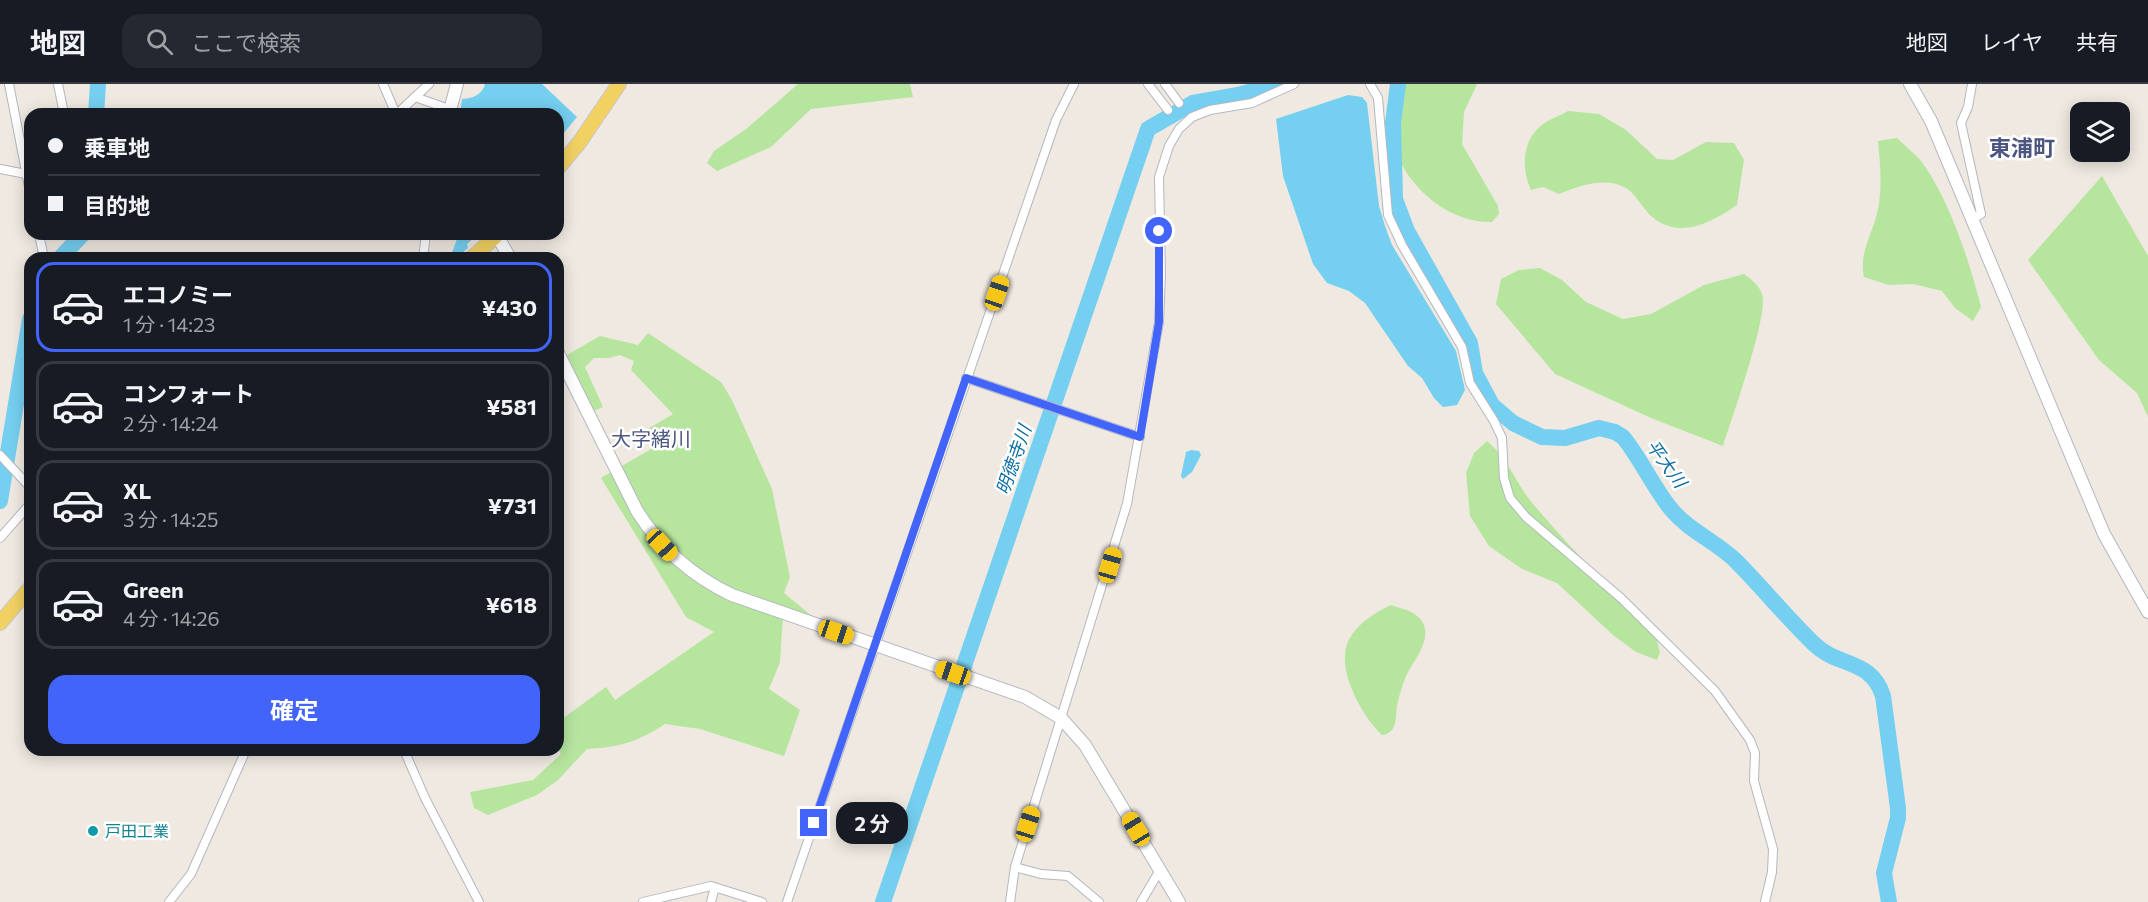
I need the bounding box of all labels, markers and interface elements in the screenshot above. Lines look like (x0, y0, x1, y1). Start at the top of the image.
search box (122, 14, 542, 68)
text: 地図 (30, 25, 86, 59)
icon: search (143, 25, 176, 58)
text: ここで検索 (191, 29, 301, 56)
text: 地図 (1906, 29, 1948, 54)
text: レイヤ (1981, 29, 2043, 54)
text: 共有 (2076, 29, 2118, 54)
map controls (2070, 102, 2130, 162)
button: layers (2070, 102, 2130, 162)
text: 乗車地 (84, 134, 150, 161)
district label: 東浦町 (1989, 134, 2055, 161)
text: 目的地 (84, 192, 150, 219)
route start (1145, 217, 1172, 244)
car (983, 273, 1011, 313)
icon: car (51, 280, 105, 334)
text: エコノミー (123, 281, 233, 308)
text: ¥430 (482, 294, 537, 321)
text: 1 分 · 14:23 (123, 312, 216, 336)
icon: car (51, 379, 105, 433)
text: コンフォート (123, 380, 254, 407)
text: ¥581 (486, 393, 537, 420)
text: 2 分 · 14:24 (123, 411, 218, 435)
water label: 明徳寺川 (991, 420, 1036, 497)
district label: 大字緒川 (611, 426, 691, 450)
water label: 平大川 (1642, 435, 1693, 493)
text: XL (123, 477, 151, 504)
icon: car (51, 478, 105, 532)
text: ¥731 (488, 492, 537, 519)
text: 3 分 · 14:25 (123, 507, 218, 531)
car (643, 526, 681, 564)
car (1096, 545, 1124, 585)
text: Green (123, 576, 184, 603)
icon: car (51, 577, 105, 631)
text: ¥618 (486, 591, 537, 618)
text: 4 分 · 14:26 (123, 606, 220, 630)
car (816, 618, 856, 646)
car (933, 659, 973, 687)
button: 確定 (48, 675, 540, 744)
callout: 2 分 (835, 802, 907, 844)
car (1014, 804, 1042, 844)
route end (800, 809, 827, 836)
car (1119, 809, 1153, 849)
text: 2 分 (854, 811, 890, 835)
place label: 戸田工業 (105, 821, 169, 840)
marker: 戸田工業 (86, 824, 100, 838)

